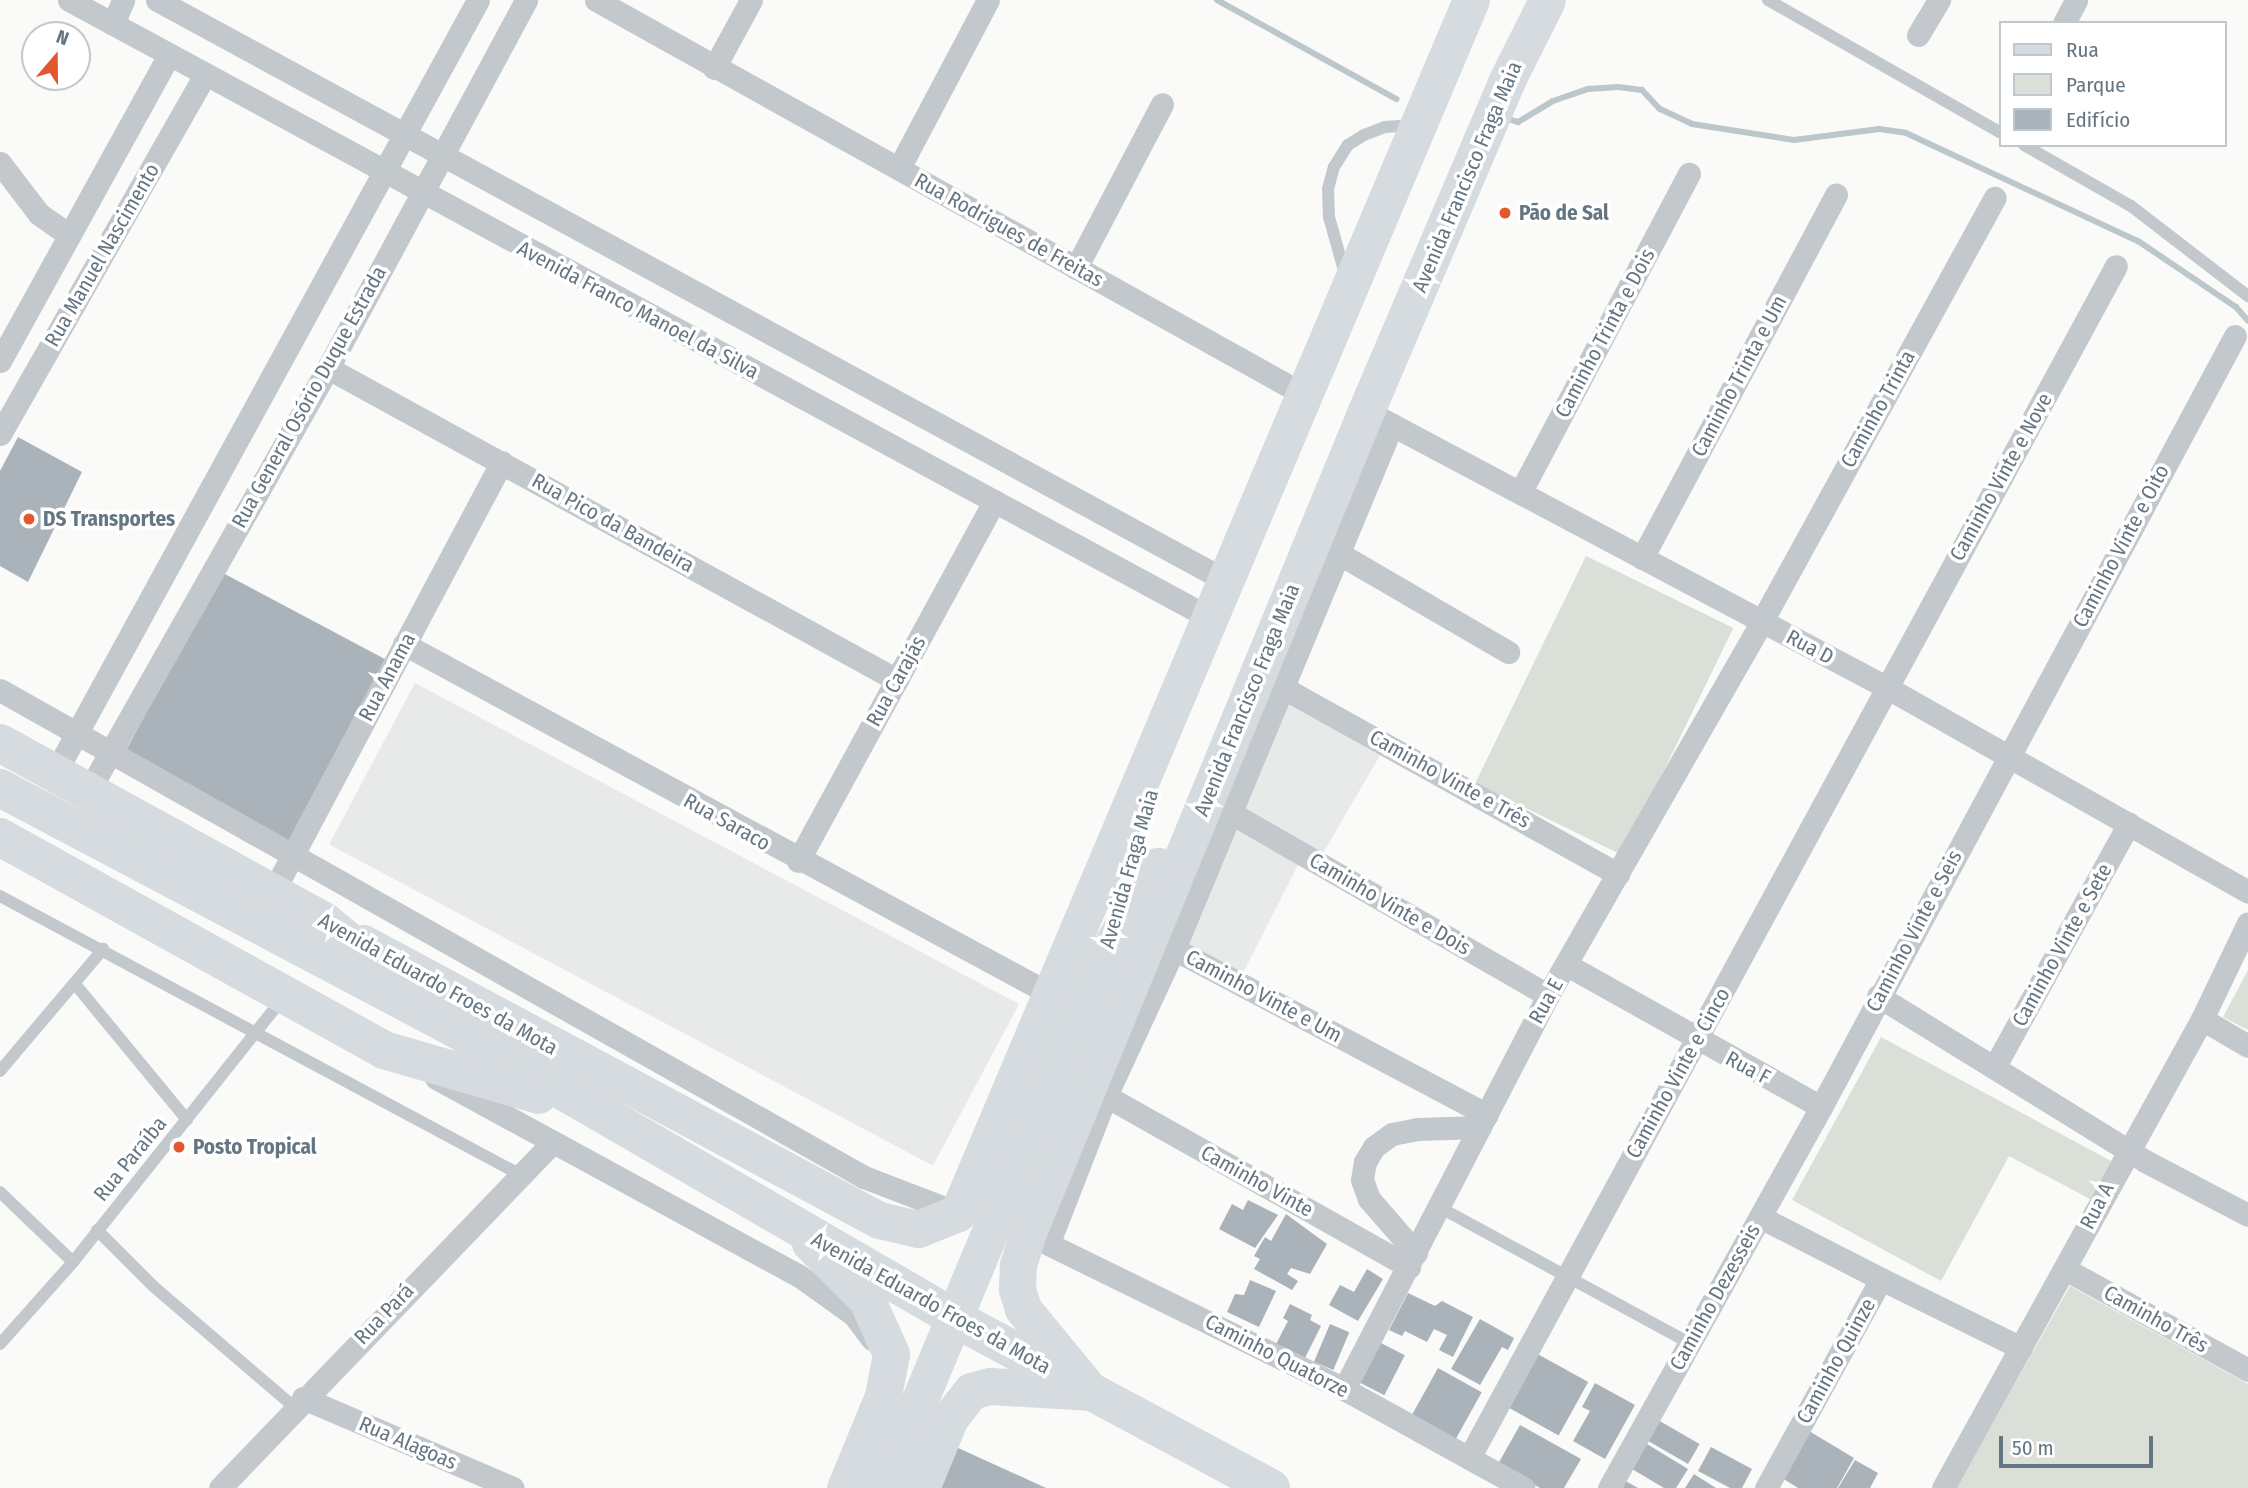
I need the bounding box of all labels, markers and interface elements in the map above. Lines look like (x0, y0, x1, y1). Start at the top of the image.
north arrow (21, 21, 91, 91)
legend (2000, 21, 2227, 147)
text: N (53, 25, 72, 50)
text: Rua (2066, 37, 2099, 63)
street label: Avenida Francisco Fraga Maia (1407, 58, 1527, 296)
text: Parque (2066, 72, 2126, 98)
text: Edifício (2066, 107, 2130, 133)
street label: Rua Manuel Nascimento (39, 159, 165, 351)
street label: Rua Rodrigues de Freitas (910, 168, 1108, 292)
place label: Pão de Sal (1519, 200, 1609, 226)
marker: Pão de Sal (1497, 205, 1513, 221)
street label: Avenida Franco Manoel da Silva (513, 236, 763, 384)
street label: Caminho Trinta e Dois (1550, 244, 1660, 422)
street label: Rua General Osório Duque Estrada (226, 262, 392, 532)
street label: Caminho Trinta e Um (1686, 291, 1792, 461)
street label: Caminho Trinta (1835, 346, 1921, 472)
street label: Caminho Vinte e Nove (1944, 389, 2058, 565)
street label: Caminho Vinte e Oito (2067, 460, 2175, 632)
street label: Rua Pico da Bandeira (527, 468, 699, 578)
place label: DS Transportes (43, 506, 175, 532)
marker: DS Transportes (21, 511, 37, 527)
street label: Avenida Francisco Fraga Maia (1189, 580, 1305, 820)
street label: Rua D (1782, 624, 1838, 670)
street label: Rua Anama (353, 628, 421, 726)
street label: Rua Carajás (861, 631, 931, 731)
street label: Caminho Vinte e Três (1365, 724, 1535, 834)
street label: Avenida Fraga Maia (1094, 787, 1164, 951)
street label: Rua Saraco (679, 788, 775, 856)
street label: Caminho Vinte e Seis (1861, 846, 1967, 1016)
street label: Caminho Vinte e Dois (1305, 848, 1475, 960)
street label: Caminho Vinte e Sete (2007, 859, 2117, 1031)
street label: Avenida Eduardo Froes da Mota (314, 908, 562, 1060)
street label: Caminho Vinte e Um (1182, 944, 1346, 1048)
street label: Rua E (1523, 974, 1569, 1028)
street label: Caminho Vinte e Cinco (1621, 983, 1735, 1163)
street label: Rua F (1721, 1046, 1775, 1090)
street label: Rua Paraíba (88, 1112, 172, 1206)
place label: Posto Tropical (193, 1134, 317, 1160)
marker: Posto Tropical (171, 1139, 187, 1155)
street label: Caminho Vinte (1197, 1140, 1317, 1222)
street label: Rua A (2075, 1179, 2119, 1233)
street label: Caminho Dezesseis (1664, 1219, 1766, 1375)
street label: Avenida Eduardo Froes da Mota (807, 1227, 1055, 1379)
street label: Rua Pará (349, 1278, 419, 1350)
street label: Caminho Três (2099, 1280, 2213, 1358)
street label: Caminho Quinze (1791, 1294, 1881, 1428)
street label: Caminho Quatorze (1201, 1309, 1353, 1403)
street label: Rua Alagoas (355, 1411, 461, 1475)
scale bar (2003, 1422, 2157, 1466)
text: 50 m (2012, 1435, 2054, 1461)

